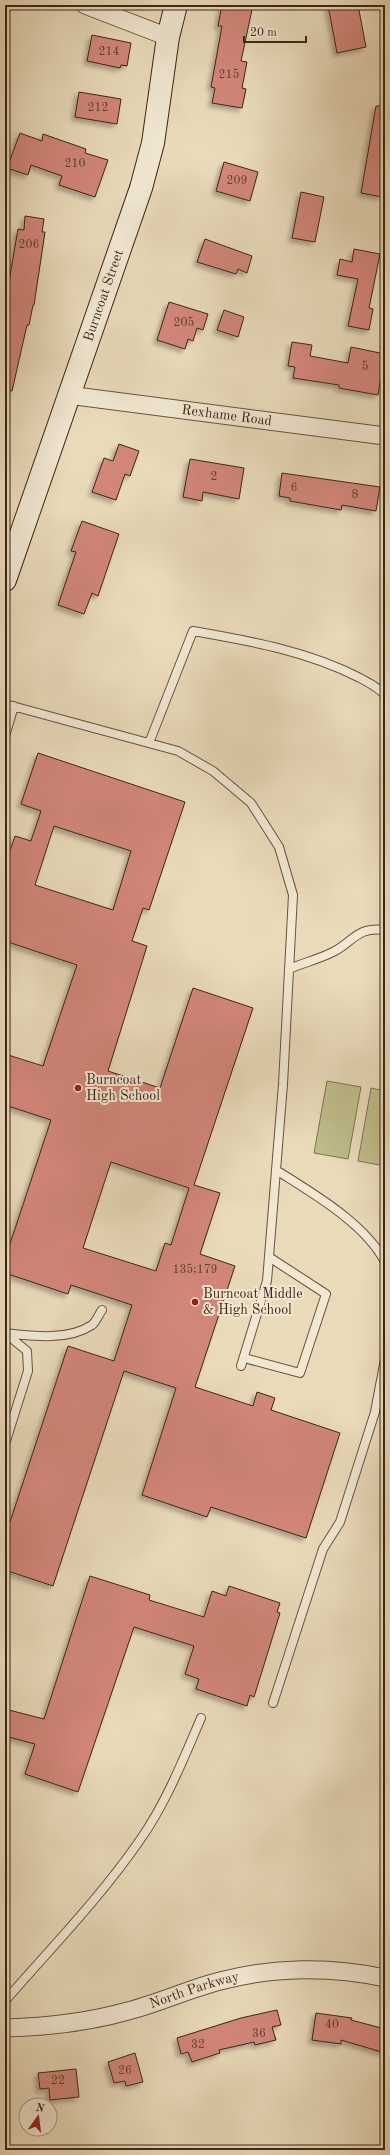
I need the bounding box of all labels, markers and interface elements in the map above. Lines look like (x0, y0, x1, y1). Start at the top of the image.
scale bar (244, 18, 306, 44)
text: 20 m (250, 27, 277, 39)
house number: 214 (99, 46, 119, 58)
house number: 215 (219, 68, 239, 81)
house number: 212 (88, 102, 108, 114)
house number: 210 (65, 158, 85, 170)
house number: 209 (227, 175, 247, 187)
house number: 206 (19, 239, 39, 251)
street label: Burncoat Street (81, 248, 126, 343)
house number: 205 (174, 316, 194, 329)
house number: 5 (362, 360, 369, 373)
street label: Rexhame Road (181, 403, 273, 428)
house number: 2 (211, 471, 217, 483)
house number: 6 (291, 482, 298, 494)
house number: 8 (352, 489, 359, 501)
place label: Burncoat High School (86, 1073, 160, 1103)
marker: Burncoat High School (73, 1083, 83, 1093)
house number: 135;179 (172, 1263, 218, 1276)
place label: Burncoat Middle & High School (203, 1287, 303, 1317)
marker: Burncoat Middle & High School (190, 1297, 200, 1307)
street label: North Parkway (148, 1970, 241, 2011)
house number: 40 (325, 2019, 339, 2031)
house number: 36 (252, 2028, 266, 2040)
house number: 32 (191, 2039, 205, 2051)
house number: 26 (118, 2065, 132, 2077)
house number: 22 (51, 2075, 65, 2087)
north arrow (18, 2097, 58, 2137)
text: N (35, 2102, 46, 2115)

